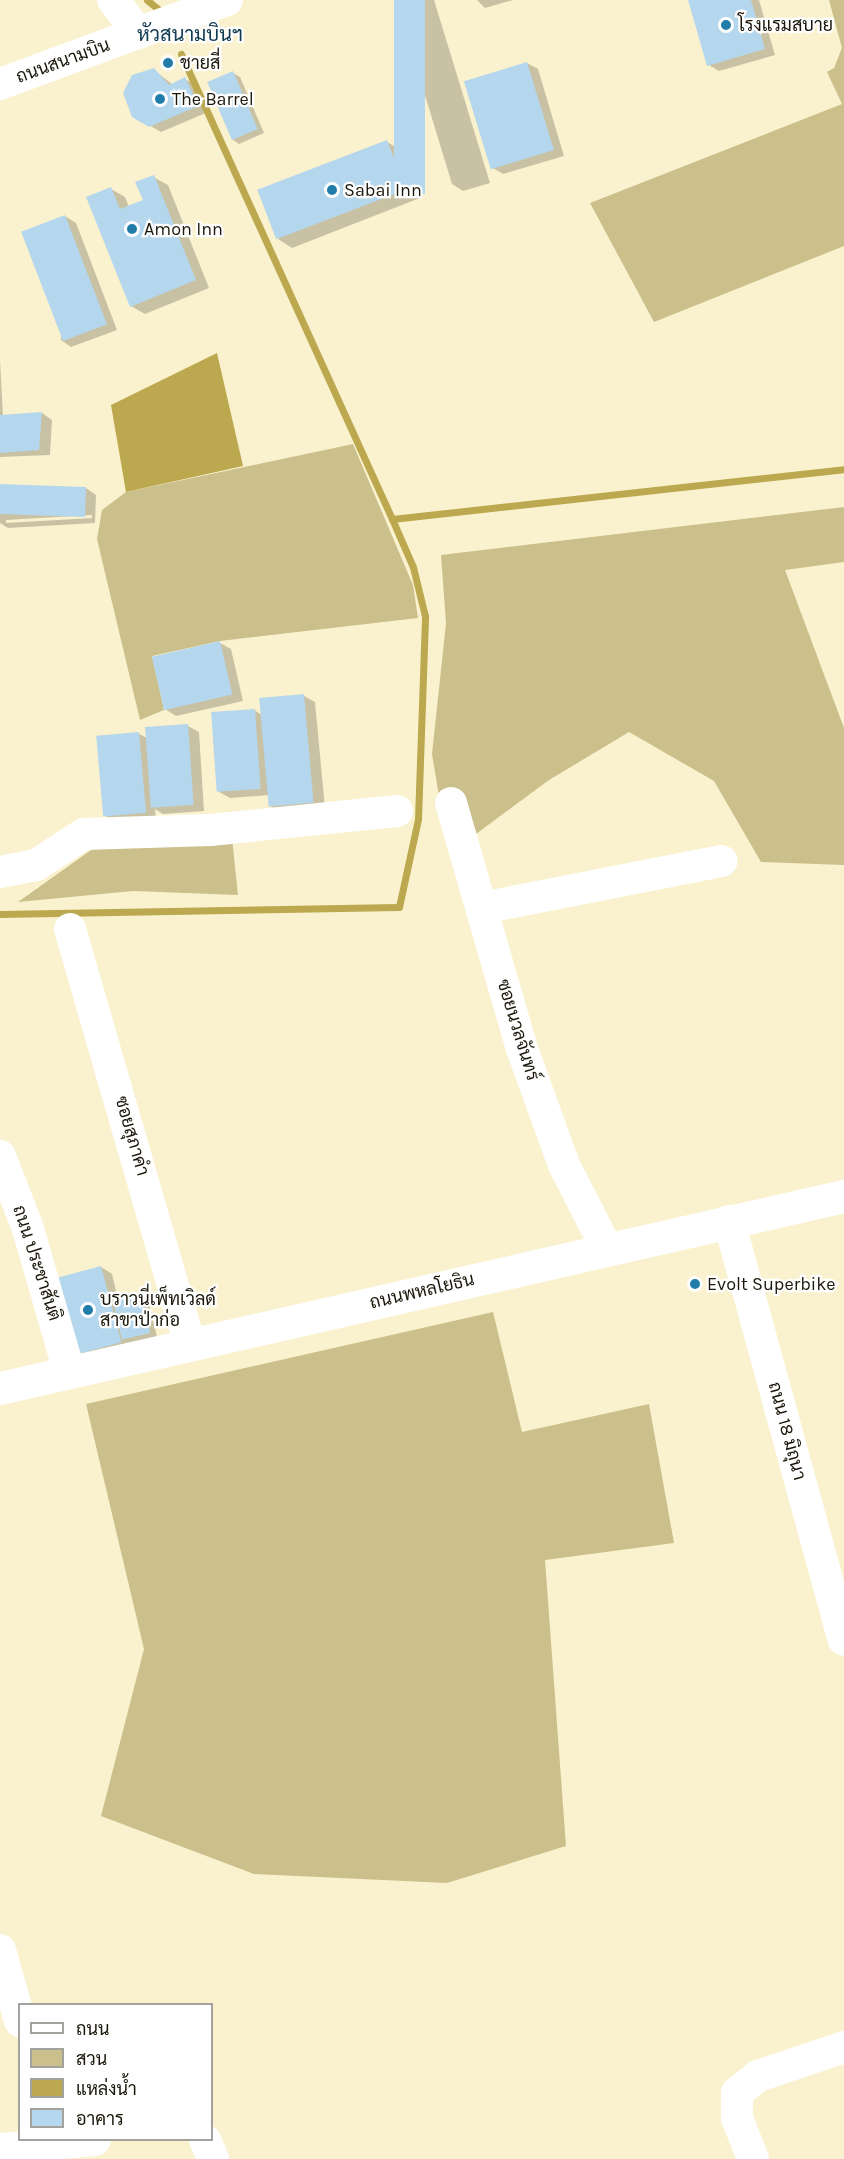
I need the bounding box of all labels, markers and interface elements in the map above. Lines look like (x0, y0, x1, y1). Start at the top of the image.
place label: โรงแรมสบาย (738, 14, 833, 36)
marker: โรงแรมสบาย (719, 18, 733, 32)
district label: หัวสนามบินฯ (137, 22, 243, 46)
street label: ถนนสนามบิน (13, 34, 113, 88)
place label: ชายสี่ (180, 52, 220, 74)
marker: ชายสี่ (161, 56, 175, 70)
place label: The Barrel (172, 88, 254, 110)
marker: The Barrel (153, 92, 167, 106)
place label: Sabai Inn (344, 179, 422, 201)
marker: Sabai Inn (325, 183, 339, 197)
place label: Amon Inn (144, 218, 223, 240)
marker: Amon Inn (125, 222, 139, 236)
street label: ซอยนวลจันทร์ (492, 977, 544, 1083)
street label: ซอยสุภาคำ (110, 1094, 154, 1178)
street label: ถนน ประชาสันติ (8, 1202, 66, 1324)
street label: ถนนพหลโยธิน (368, 1268, 476, 1314)
place label: Evolt Superbike (707, 1273, 836, 1295)
marker: Evolt Superbike (688, 1277, 702, 1291)
place label: บราวนี่เพ็ทเวิลด์ สาขาป่าก่อ (100, 1289, 216, 1332)
marker: บราวนี่เพ็ทเวิลด์ สาขาป่าก่อ (81, 1303, 95, 1317)
street label: ถนน 18 มิถุนา (764, 1380, 810, 1482)
legend (18, 2003, 213, 2141)
text: ถนน (76, 2018, 109, 2040)
text: สวน (76, 2048, 107, 2070)
text: แหล่งน้ำ (76, 2078, 137, 2100)
text: อาคาร (76, 2108, 124, 2130)

